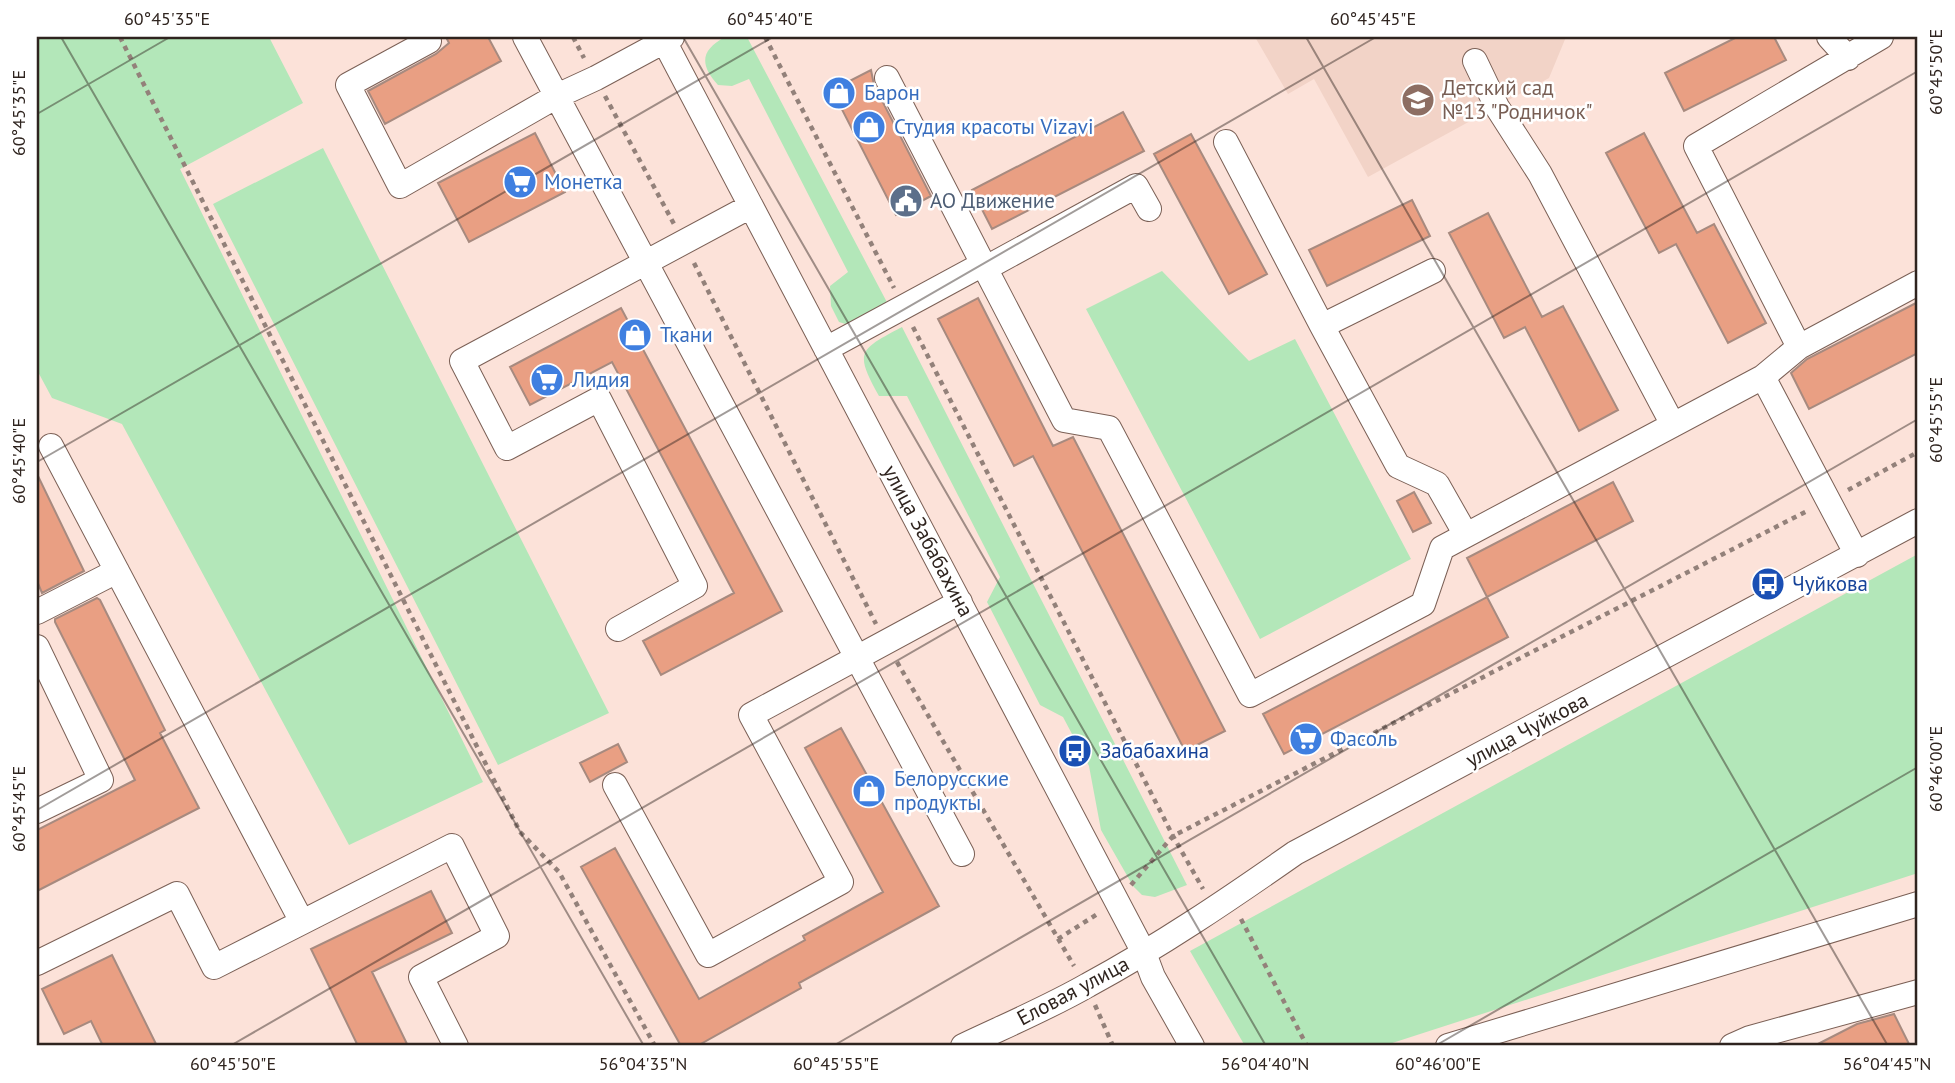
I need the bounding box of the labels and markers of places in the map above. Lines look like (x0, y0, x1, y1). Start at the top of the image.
shop icon: Барон (820, 74, 858, 112)
place label: Детский сад №13 "Родничок" (1442, 74, 1593, 125)
place label: Барон (864, 79, 920, 106)
school or university icon: Детский сад №13 "Родничок" (1399, 81, 1437, 119)
shop icon: Студия красоты Vizavi (850, 108, 888, 146)
place label: Студия красоты Vizavi (894, 113, 1094, 140)
supermarket icon: Монетка (501, 163, 539, 201)
place label: Монетка (544, 168, 623, 195)
public building icon: АО Движение (887, 182, 925, 220)
place label: АО Движение (930, 187, 1055, 214)
shop icon: Ткани (616, 316, 654, 354)
place label: Ткани (660, 321, 713, 348)
supermarket icon: Лидия (528, 361, 566, 399)
place label: Лидия (571, 366, 629, 393)
bus stop icon: Чуйкова (1749, 565, 1787, 603)
place label: Чуйкова (1792, 570, 1868, 597)
supermarket icon: Фасоль (1287, 720, 1325, 758)
place label: Фасоль (1330, 725, 1397, 752)
bus stop icon: Забабахина (1056, 732, 1094, 770)
place label: Забабахина (1100, 737, 1209, 764)
place label: Белорусские продукты (894, 765, 1009, 816)
shop icon: Белорусские продукты (850, 772, 888, 810)

